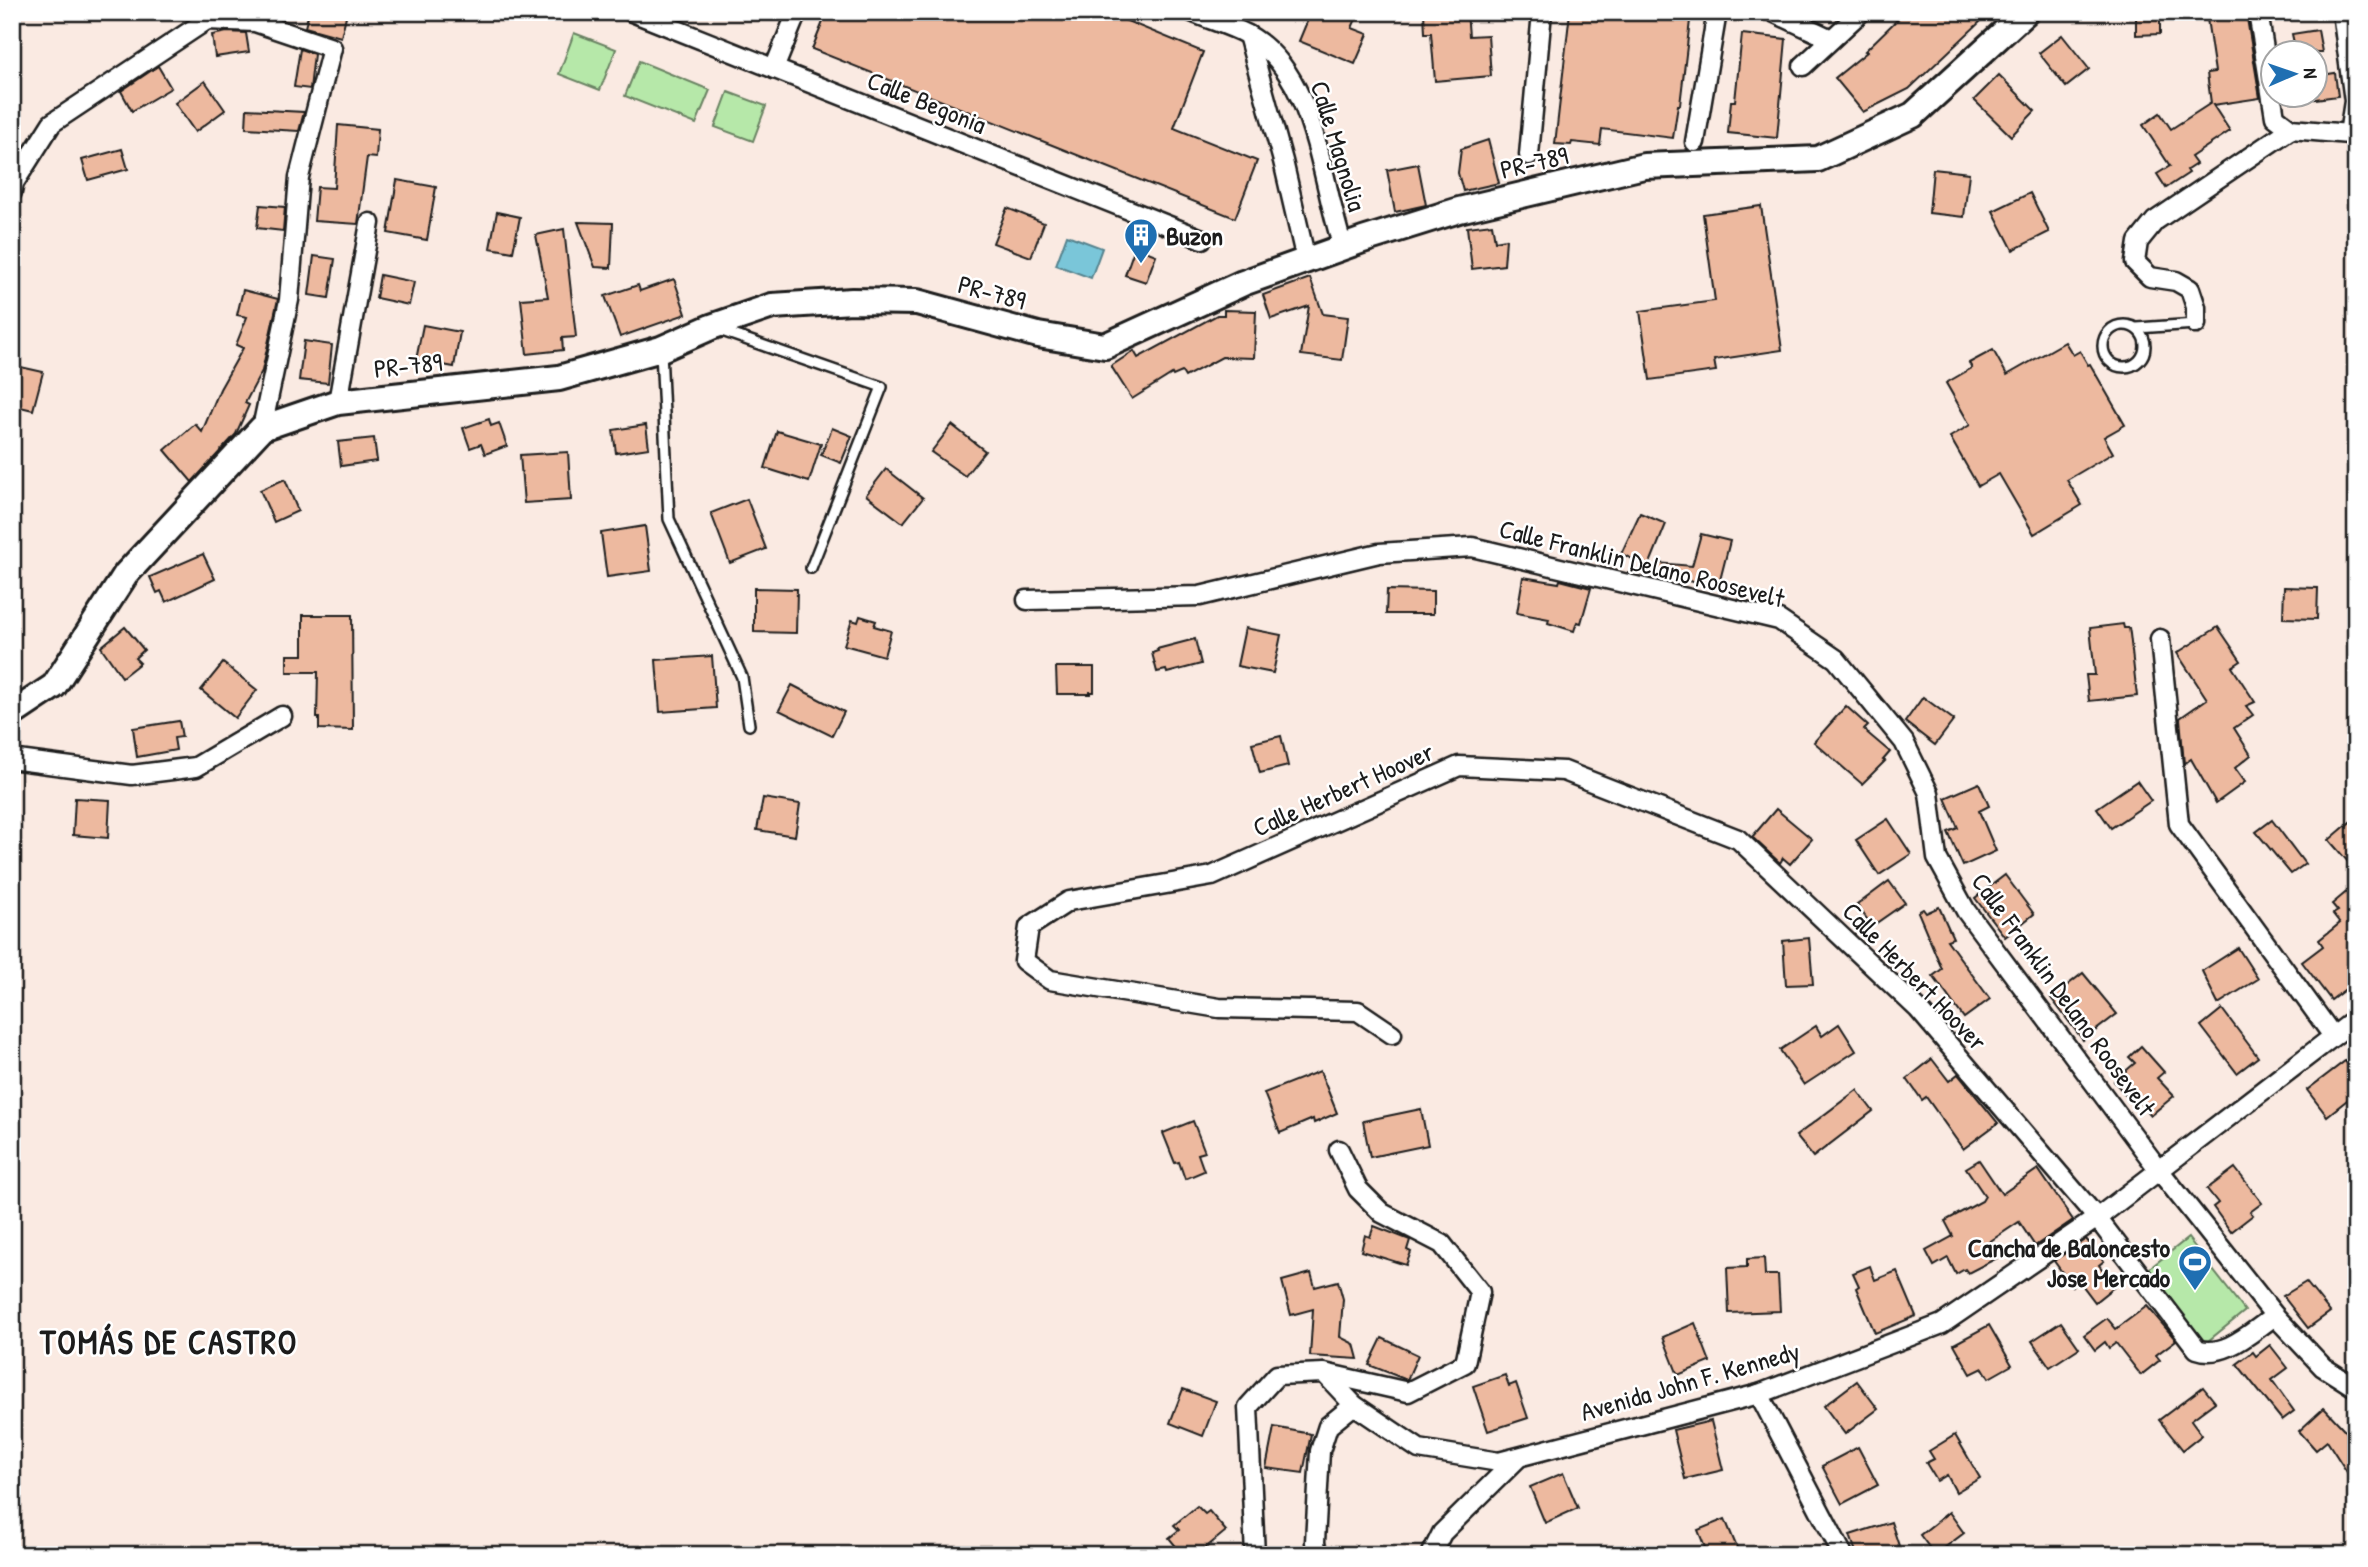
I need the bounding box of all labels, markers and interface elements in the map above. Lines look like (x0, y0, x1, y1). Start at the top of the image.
north arrow (2260, 38, 2330, 108)
street label: Calle Begonia (862, 62, 992, 142)
text: N (2298, 68, 2324, 79)
street label: Calle Magnolia (1303, 77, 1375, 215)
street label: PR-789 (1497, 137, 1571, 187)
building icon: Buzon (1122, 216, 1160, 265)
place label: Buzon (1166, 218, 1223, 253)
street label: PR-789 (954, 266, 1030, 318)
street label: PR-789 (372, 344, 444, 386)
street label: Calle Franklin Delano Roosevelt (1496, 511, 1789, 616)
street label: Calle Herbert Hoover (1247, 733, 1439, 845)
street label: Calle Franklin Delano Roosevelt (1964, 865, 2165, 1124)
street label: Calle Herbert Hoover (1835, 894, 1995, 1058)
place label: Cancha de Baloncesto Jose Mercado (1968, 1230, 2171, 1295)
sports icon: Cancha de Baloncesto Jose Mercado (2176, 1243, 2214, 1292)
district label: TOMÁS DE CASTRO (39, 1320, 298, 1364)
street label: Avenida John F. Kennedy (1576, 1333, 1804, 1429)

